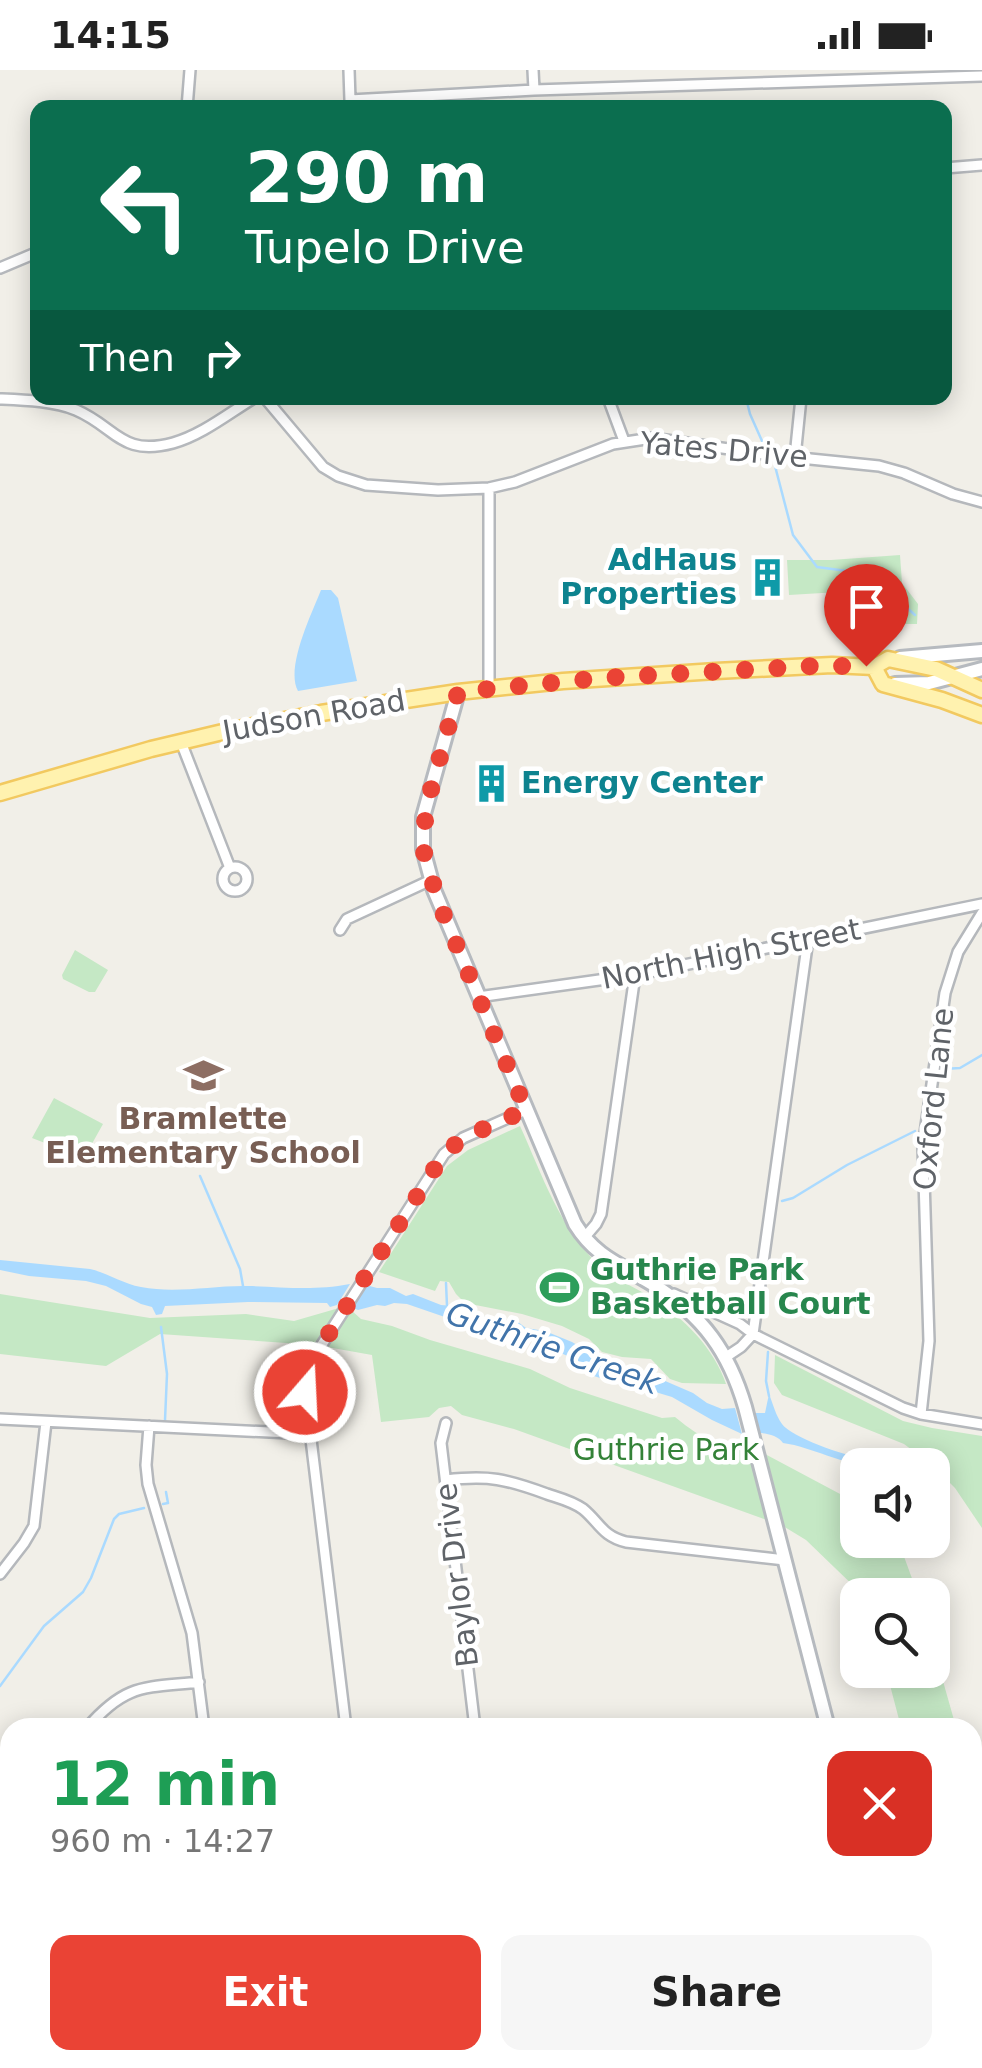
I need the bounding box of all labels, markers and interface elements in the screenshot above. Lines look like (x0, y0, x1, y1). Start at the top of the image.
text: 14:15 (50, 13, 171, 57)
text: 290 m (245, 137, 488, 219)
icon: left (80, 140, 210, 270)
text: Tupelo Drive (245, 221, 525, 274)
icon: right (195, 330, 250, 385)
text: Then (80, 336, 175, 380)
street label: Yates Drive (638, 425, 809, 474)
place label: AdHaus Properties (560, 542, 737, 611)
building icon: AdHaus Properties (746, 556, 788, 598)
pin (824, 564, 909, 667)
icon: arrive (839, 579, 894, 634)
street label: Judson Road (218, 682, 408, 749)
building icon: Energy Center (470, 762, 512, 804)
place label: Energy Center (521, 765, 763, 800)
street label: North High Street (598, 911, 864, 996)
street label: Oxford Lane (907, 1006, 960, 1192)
school or university icon: Bramlette Elementary School (182, 1054, 224, 1096)
place label: Bramlette Elementary School (45, 1101, 361, 1170)
place label: Guthrie Park Basketball Court (590, 1252, 871, 1321)
sports icon: Guthrie Park Basketball Court (539, 1266, 581, 1308)
water label: Guthrie Creek (441, 1294, 666, 1403)
position arrow (253, 1340, 357, 1444)
park label: Guthrie Park (573, 1432, 760, 1467)
map controls (840, 1448, 950, 1688)
button: sound (840, 1448, 950, 1558)
street label: Baylor Drive (428, 1481, 485, 1669)
button: search (840, 1578, 950, 1688)
text: 12 min (50, 1749, 280, 1819)
button: close (827, 1751, 932, 1856)
text: 960 m · 14:27 (50, 1822, 275, 1860)
button: Exit (50, 1935, 481, 2050)
button: Share (501, 1935, 932, 2050)

